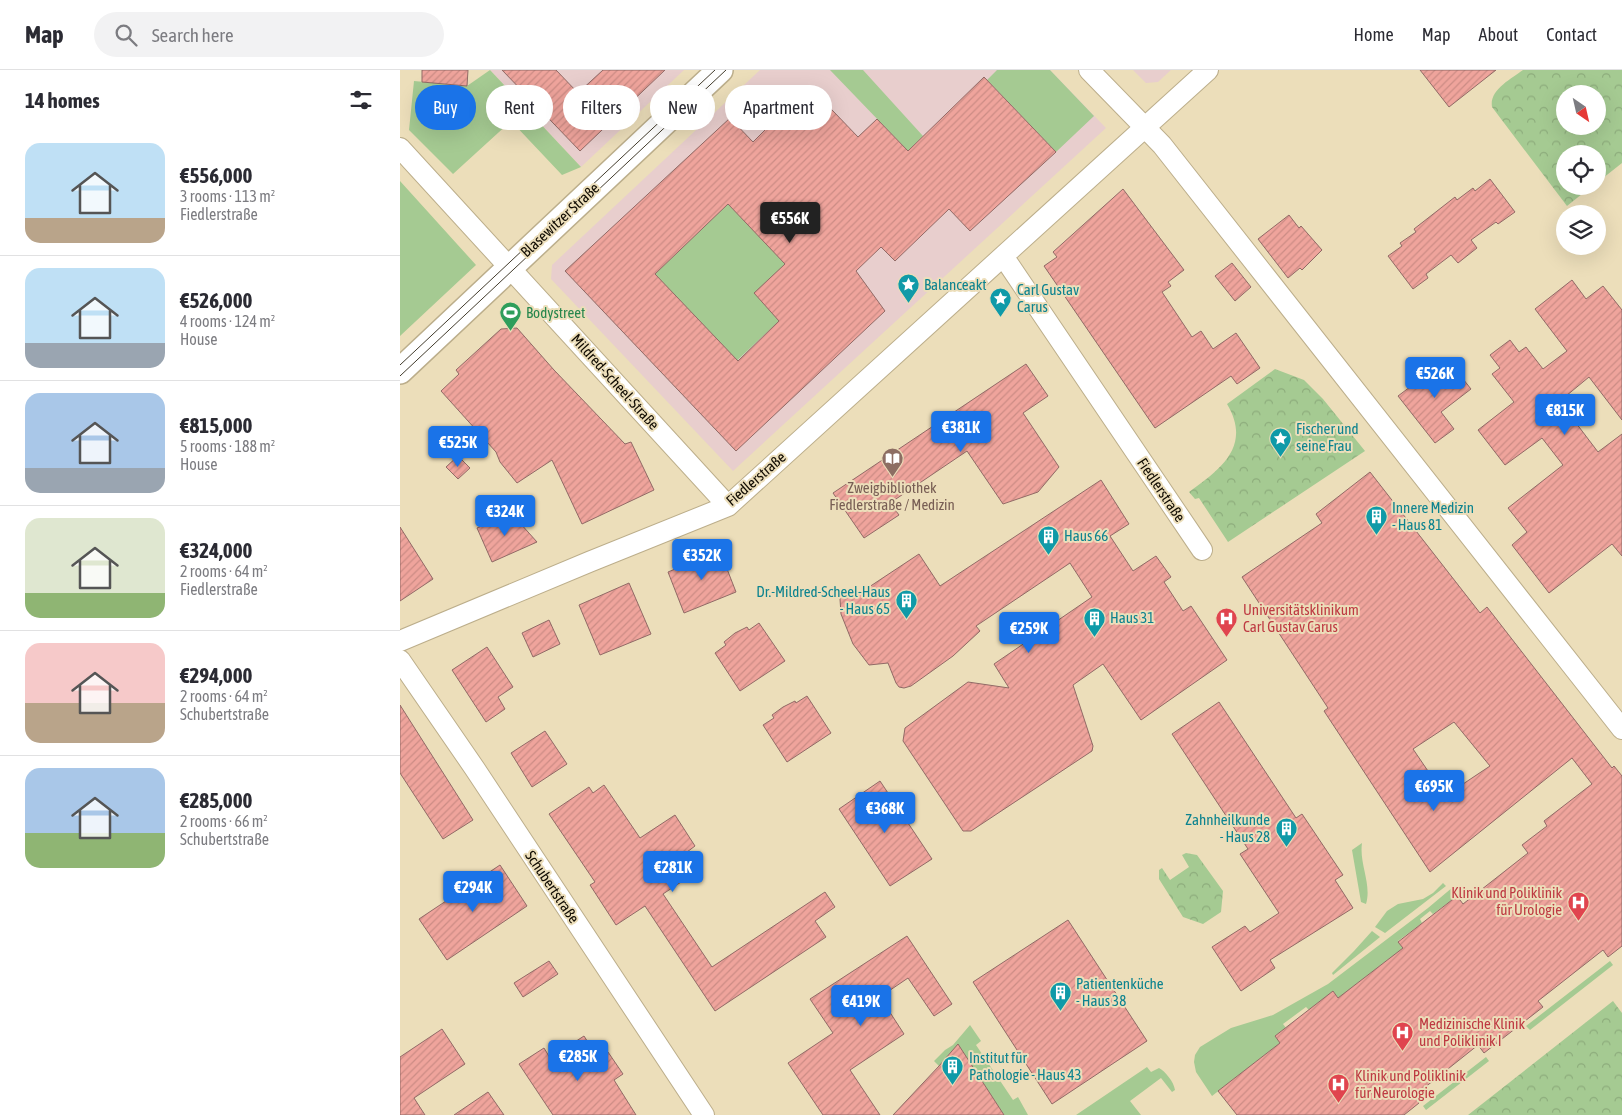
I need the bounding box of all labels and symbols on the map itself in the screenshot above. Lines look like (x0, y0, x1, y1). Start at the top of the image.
north arrow (1556, 85, 1606, 135)
street label: Blasewitzer Straße (517, 179, 602, 260)
pin: €556K (755, 202, 825, 244)
place icon: Balanceakt (896, 273, 920, 304)
place label: Balanceakt (924, 276, 987, 293)
place label: Carl Gustav Carus (1017, 281, 1079, 315)
place icon: Carl Gustav Carus (989, 287, 1013, 318)
sports icon: Bodystreet (498, 301, 522, 332)
place label: Bodystreet (526, 304, 585, 321)
street label: Mildred-Scheel-Straße (568, 330, 663, 433)
pin: €526K (1400, 356, 1470, 399)
pin: €815K (1530, 394, 1600, 436)
pin: €381K (926, 410, 996, 453)
place label: Fischer und seine Frau (1296, 420, 1359, 454)
pin: €525K (423, 426, 493, 468)
place icon: Fischer und seine Frau (1268, 426, 1292, 457)
library icon: Zweigbibliothek Fiedlerstraße / Medizin (880, 447, 904, 478)
street label: Fiedlerstraße (723, 448, 789, 509)
street label: Fiedlerstraße (1134, 455, 1189, 525)
place label: Zweigbibliothek Fiedlerstraße / Medizin (829, 479, 955, 513)
pin: €324K (470, 494, 540, 537)
place label: Innere Medizin - Haus 81 (1392, 499, 1474, 533)
building icon: Innere Medizin - Haus 81 (1364, 505, 1388, 536)
building icon: Haus 66 (1036, 524, 1060, 555)
place label: Haus 66 (1064, 527, 1108, 544)
pin: €352K (667, 538, 737, 581)
place label: Dr.-Mildred-Scheel-Haus - Haus 65 (756, 583, 890, 617)
building icon: Dr.-Mildred-Scheel-Haus - Haus 65 (894, 589, 918, 620)
place label: Universitätsklinikum Carl Gustav Carus (1243, 601, 1359, 635)
building icon: Haus 31 (1082, 606, 1106, 637)
hospital icon: Universitätsklinikum Carl Gustav Carus (1215, 607, 1239, 638)
place label: Haus 31 (1110, 609, 1154, 626)
pin: €259K (994, 612, 1064, 654)
pin: €695K (1399, 770, 1469, 812)
pin: €368K (850, 792, 920, 834)
place label: Zahnheilkunde - Haus 28 (1185, 811, 1270, 845)
building icon: Zahnheilkunde - Haus 28 (1274, 817, 1298, 848)
street label: Schubertstraße (522, 847, 583, 926)
pin: €281K (638, 850, 708, 893)
pin: €294K (438, 870, 508, 913)
place label: Klinik und Poliklinik für Urologie (1451, 884, 1562, 918)
hospital icon: Klinik und Poliklinik für Urologie (1566, 890, 1590, 921)
place label: Patientenküche - Haus 38 (1076, 975, 1164, 1009)
building icon: Patientenküche - Haus 38 (1048, 981, 1072, 1012)
pin: €419K (826, 984, 896, 1027)
place label: Medizinische Klinik und Poliklinik I (1419, 1015, 1525, 1049)
hospital icon: Medizinische Klinik und Poliklinik I (1391, 1021, 1415, 1052)
pin: €285K (543, 1040, 613, 1082)
place label: Institut für Pathologie - Haus 43 (969, 1049, 1082, 1083)
building icon: Institut für Pathologie - Haus 43 (941, 1055, 965, 1086)
place label: Klinik und Poliklinik für Neurologie (1355, 1067, 1466, 1101)
hospital icon: Klinik und Poliklinik für Neurologie (1327, 1073, 1351, 1104)

